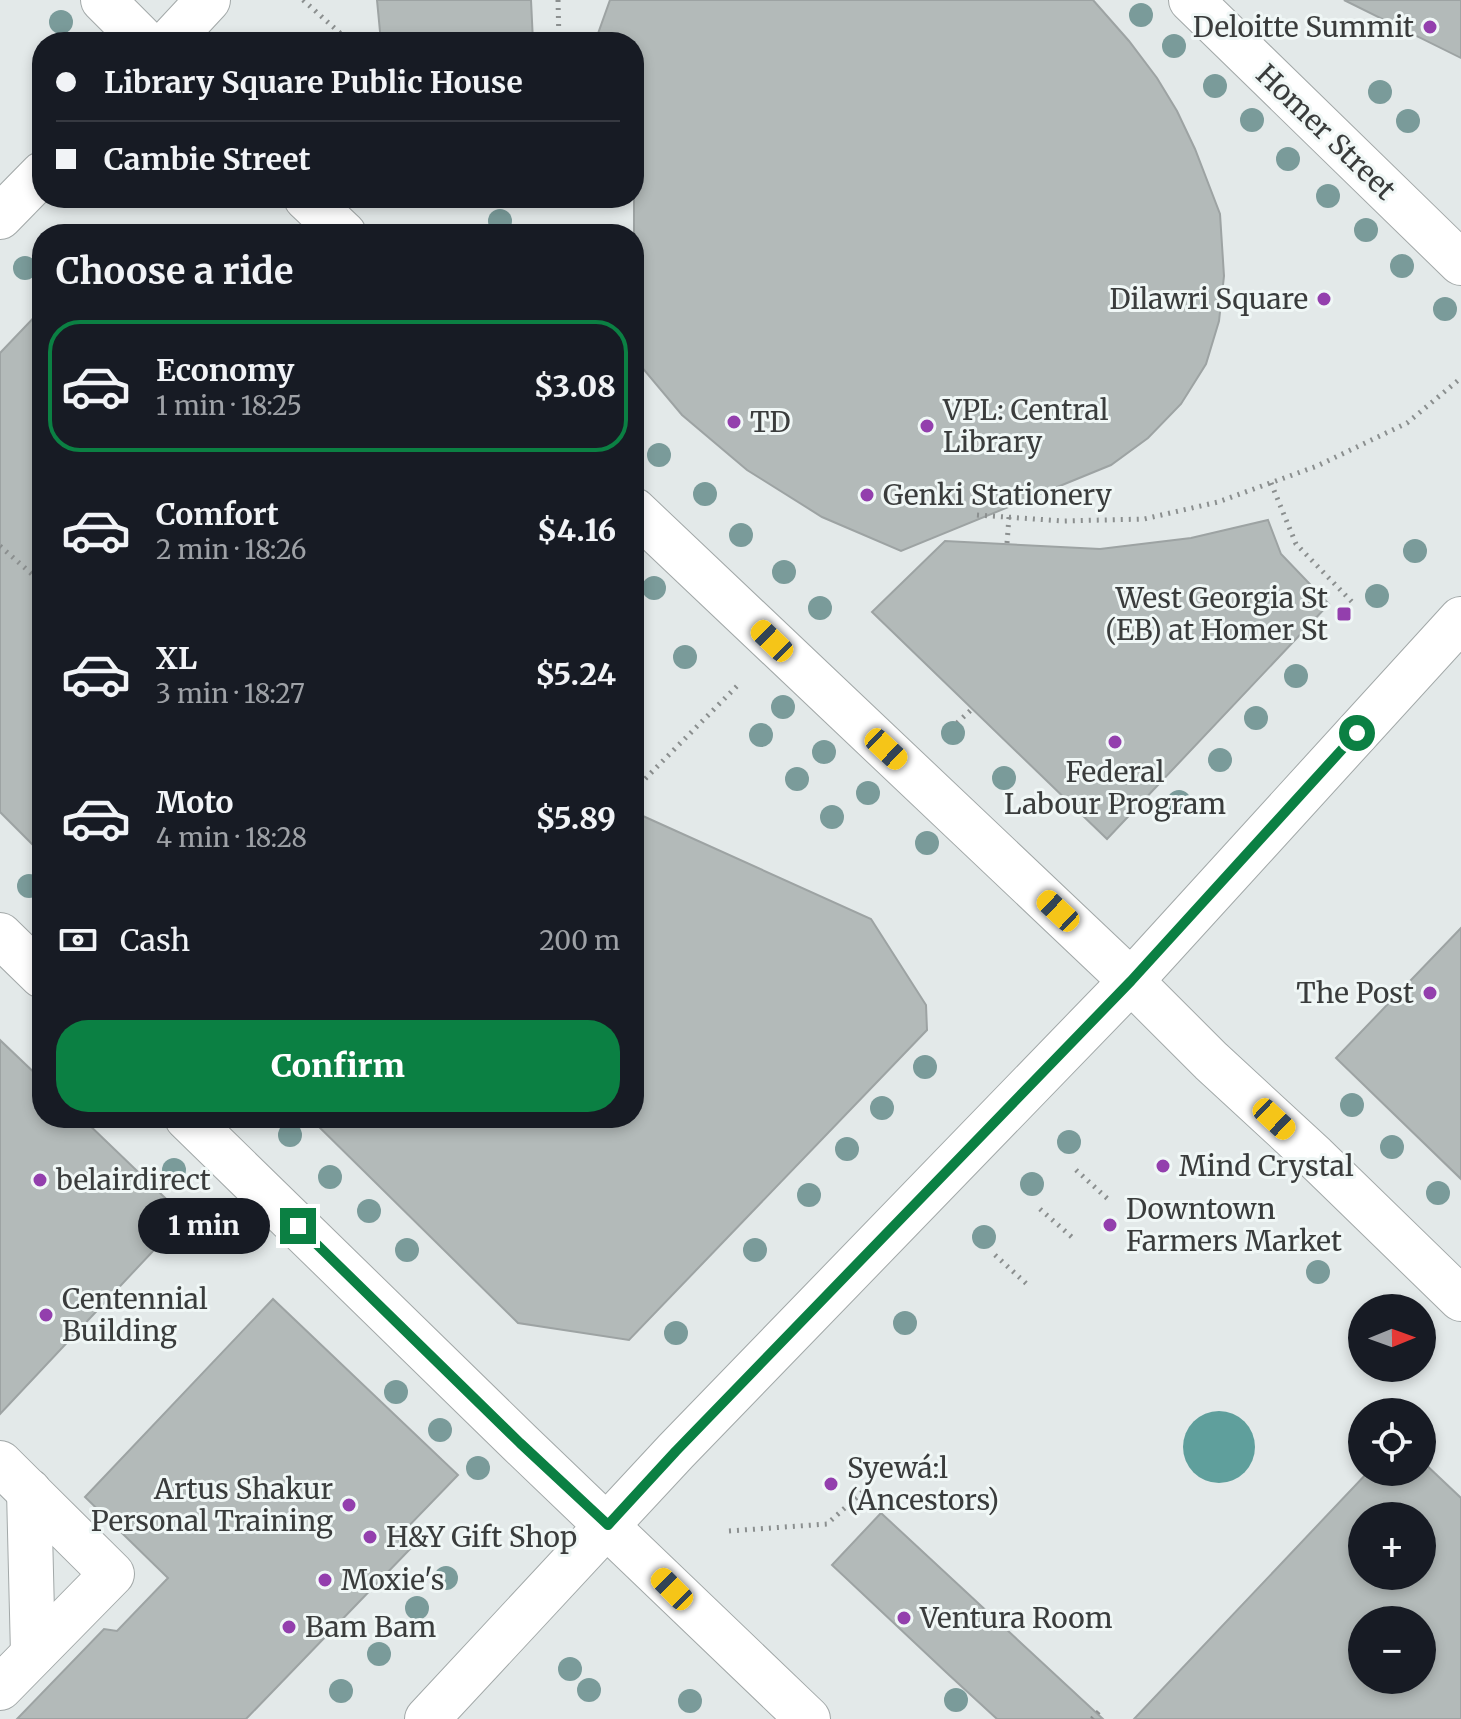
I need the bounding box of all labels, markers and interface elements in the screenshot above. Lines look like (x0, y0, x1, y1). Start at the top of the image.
place label: Deloitte Summit (1193, 9, 1414, 45)
marker: Deloitte Summit (1421, 18, 1439, 36)
street label: Homer Street (1249, 57, 1403, 208)
text: Library Square Public House (104, 63, 523, 101)
text: Cambie Street (104, 140, 311, 178)
text: Choose a ride (56, 249, 293, 294)
place label: Dilawri Square (1109, 281, 1308, 317)
marker: Dilawri Square (1315, 290, 1333, 308)
icon: car (60, 350, 132, 422)
text: Economy (156, 351, 294, 389)
text: $3.08 (534, 367, 616, 405)
text: 1 min · 18:25 (156, 389, 302, 422)
place label: VPL: Central Library (942, 392, 1109, 460)
place label: TD (750, 404, 791, 440)
marker: TD (725, 413, 743, 431)
marker: VPL: Central Library (918, 417, 936, 435)
place label: Genki Stationery (883, 477, 1113, 513)
marker: Genki Stationery (858, 486, 876, 504)
icon: car (60, 494, 132, 566)
text: Comfort (156, 495, 279, 533)
text: $4.16 (537, 511, 616, 549)
text: 2 min · 18:26 (156, 533, 306, 566)
place label: West Georgia St (EB) at Homer St (1105, 580, 1328, 648)
marker: West Georgia St (EB) at Homer St (1335, 605, 1353, 623)
car (746, 616, 798, 666)
icon: car (60, 638, 132, 710)
text: XL (156, 639, 197, 677)
text: $5.24 (535, 655, 616, 693)
text: 3 min · 18:27 (156, 677, 305, 710)
route start (1339, 715, 1375, 751)
car (860, 724, 912, 774)
marker: Federal Labour Program (1106, 733, 1124, 751)
place label: Federal Labour Program (1004, 754, 1226, 822)
icon: car (60, 782, 132, 854)
text: Moto (156, 783, 234, 821)
text: $5.89 (536, 799, 616, 837)
text: 4 min · 18:28 (156, 821, 307, 854)
car (1032, 886, 1084, 936)
icon: cash (56, 918, 100, 962)
text: Cash (120, 921, 190, 959)
text: 200 m (539, 924, 620, 957)
place label: The Post (1296, 975, 1414, 1011)
marker: The Post (1421, 984, 1439, 1002)
button: Confirm (56, 1020, 620, 1112)
car (1248, 1094, 1300, 1144)
place label: Mind Crystal (1179, 1148, 1354, 1184)
marker: Mind Crystal (1154, 1157, 1172, 1175)
place label: belairdirect (55, 1162, 211, 1198)
marker: belairdirect (31, 1171, 49, 1189)
place label: Downtown Farmers Market (1126, 1191, 1342, 1259)
callout: 1 min (138, 1198, 270, 1254)
route end (280, 1208, 316, 1244)
text: 1 min (168, 1209, 240, 1242)
marker: Downtown Farmers Market (1101, 1216, 1119, 1234)
place label: Centennial Building (62, 1281, 208, 1349)
north arrow (1348, 1294, 1436, 1382)
map controls (1348, 1294, 1436, 1694)
marker: Centennial Building (37, 1306, 55, 1324)
button: locate (1348, 1398, 1436, 1486)
place label: Syewá:l (Ancestors) (847, 1450, 999, 1518)
place label: Artus Shakur Personal Training (91, 1471, 333, 1539)
marker: Syewá:l (Ancestors) (822, 1475, 840, 1493)
marker: Artus Shakur Personal Training (340, 1496, 358, 1514)
button: + (1348, 1502, 1436, 1590)
place label: H&Y Gift Shop (386, 1519, 577, 1555)
marker: H&Y Gift Shop (361, 1528, 379, 1546)
place label: Moxie's (341, 1562, 445, 1598)
car (647, 1564, 697, 1614)
marker: Moxie's (316, 1571, 334, 1589)
place label: Ventura Room (919, 1600, 1113, 1636)
button: − (1348, 1606, 1436, 1694)
place label: Bam Bam (305, 1609, 436, 1645)
marker: Ventura Room (895, 1609, 913, 1627)
marker: Bam Bam (280, 1618, 298, 1636)

